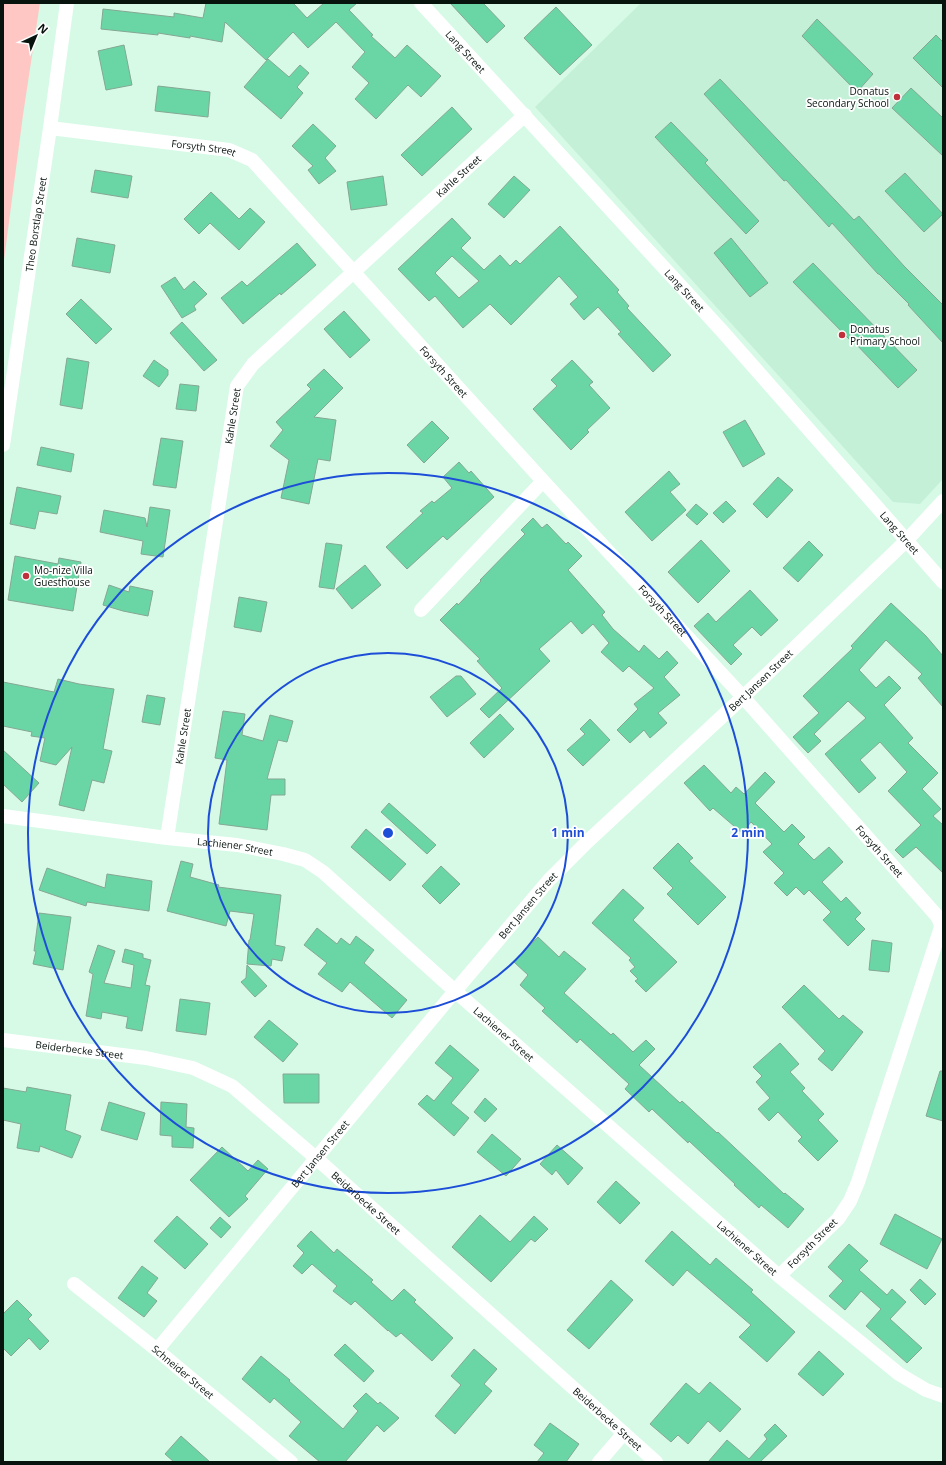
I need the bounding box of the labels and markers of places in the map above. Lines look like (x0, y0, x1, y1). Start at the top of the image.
place label: Donatus Secondary School (807, 84, 889, 110)
marker: Donatus Secondary School (892, 92, 902, 102)
place label: Donatus Primary School (850, 322, 920, 348)
marker: Donatus Primary School (837, 330, 847, 340)
place label: Mo-nize Villa Guesthouse (34, 563, 93, 589)
marker: Mo-nize Villa Guesthouse (21, 571, 31, 581)
centre of rings (381, 826, 395, 840)

